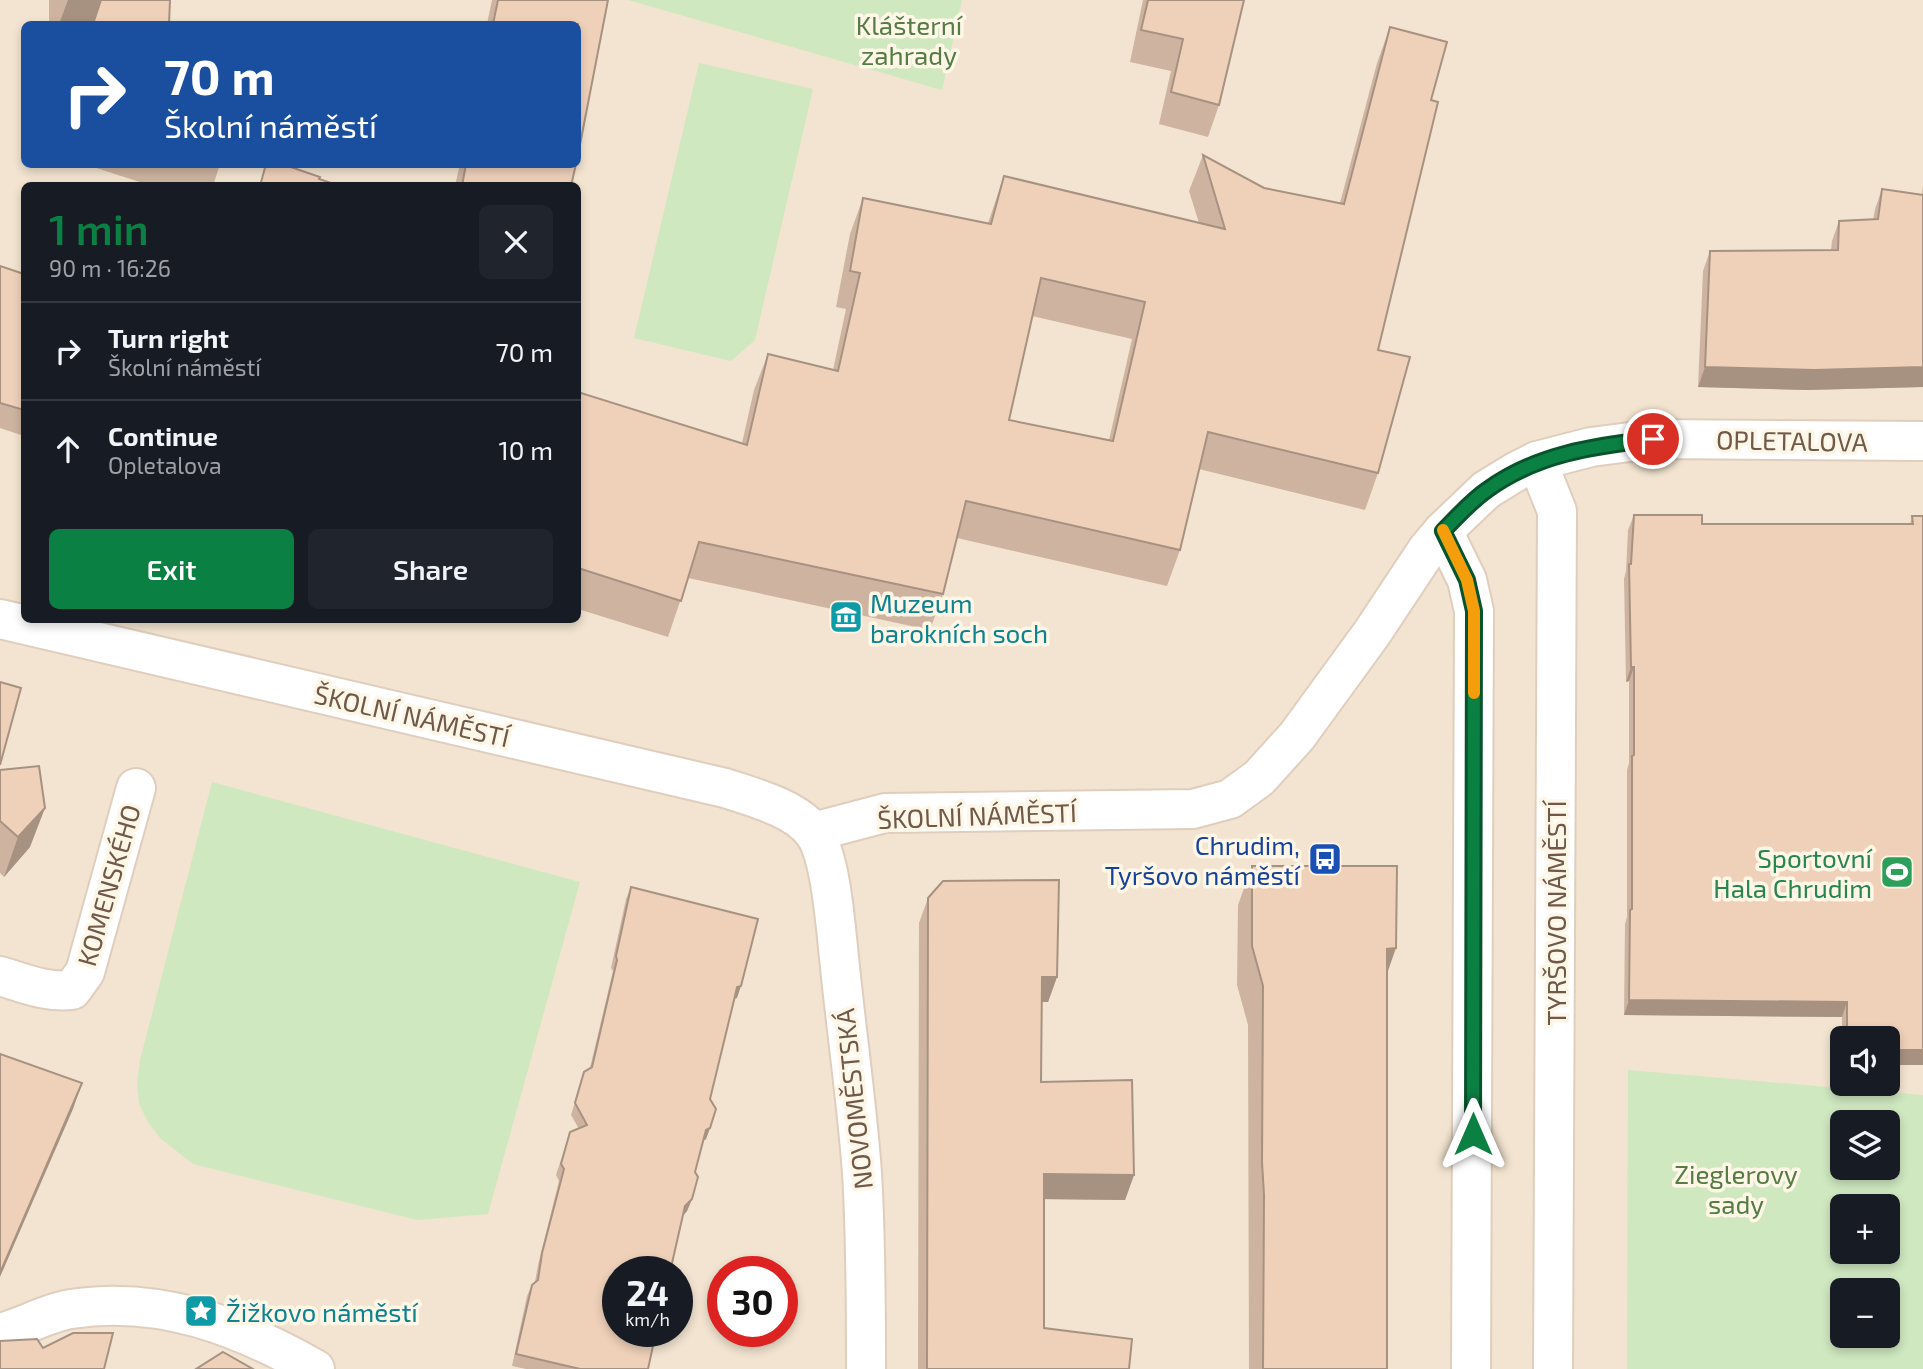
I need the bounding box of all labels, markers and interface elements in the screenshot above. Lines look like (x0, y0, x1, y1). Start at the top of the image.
park label: Klášterní zahrady (856, 9, 964, 70)
text: 70 m (164, 46, 275, 105)
icon: right (49, 49, 140, 140)
text: Školní náměstí (164, 106, 377, 144)
text: 1 min (49, 203, 149, 253)
button: close (479, 205, 553, 279)
text: 90 m · 16:26 (49, 254, 171, 282)
text: Turn right (108, 322, 229, 353)
icon: right (49, 332, 87, 370)
text: 70 m (495, 336, 553, 367)
text: Školní náměstí (108, 353, 261, 381)
pin (1623, 409, 1683, 469)
text: Continue (108, 420, 218, 451)
icon: arrive (1634, 420, 1672, 458)
street label: OPLETALOVA (1716, 423, 1868, 457)
icon: ahead (49, 430, 87, 468)
text: 10 m (498, 434, 553, 465)
text: Opletalova (108, 451, 222, 479)
button: Exit (49, 529, 294, 609)
button: Share (308, 529, 553, 609)
place label: Muzeum barokních soch (870, 587, 1048, 648)
museum icon: Muzeum barokních soch (827, 598, 865, 636)
street label: ŠKOLNÍ NÁMĚSTÍ (311, 677, 514, 753)
street label: ŠKOLNÍ NÁMĚSTÍ (877, 796, 1078, 834)
street label: TYRŠOVO NÁMĚSTÍ (1540, 799, 1571, 1025)
street label: KOMENSKÉHO (70, 801, 146, 969)
place label: Chrudim, Tyršovo náměstí (1105, 829, 1302, 890)
bus stop icon: Chrudim, Tyršovo náměstí (1306, 840, 1344, 878)
place label: Sportovní Hala Chrudim (1713, 842, 1874, 903)
sports icon: Sportovní Hala Chrudim (1878, 853, 1916, 891)
street label: NOVOMĚSTSKÁ (828, 1007, 878, 1191)
map controls (1830, 1026, 1900, 1348)
button: sound (1830, 1026, 1900, 1096)
position arrow (1436, 1097, 1510, 1171)
button: layers (1830, 1110, 1900, 1180)
park label: Zieglerovy sady (1674, 1158, 1798, 1219)
button: + (1830, 1194, 1900, 1264)
speed limit sign: 30 (707, 1256, 798, 1347)
text: 24 (626, 1271, 669, 1313)
button: − (1830, 1278, 1900, 1348)
place icon: Žižkovo náměstí (182, 1292, 220, 1330)
place label: Žižkovo náměstí (226, 1296, 419, 1327)
text: km/h (625, 1308, 670, 1330)

